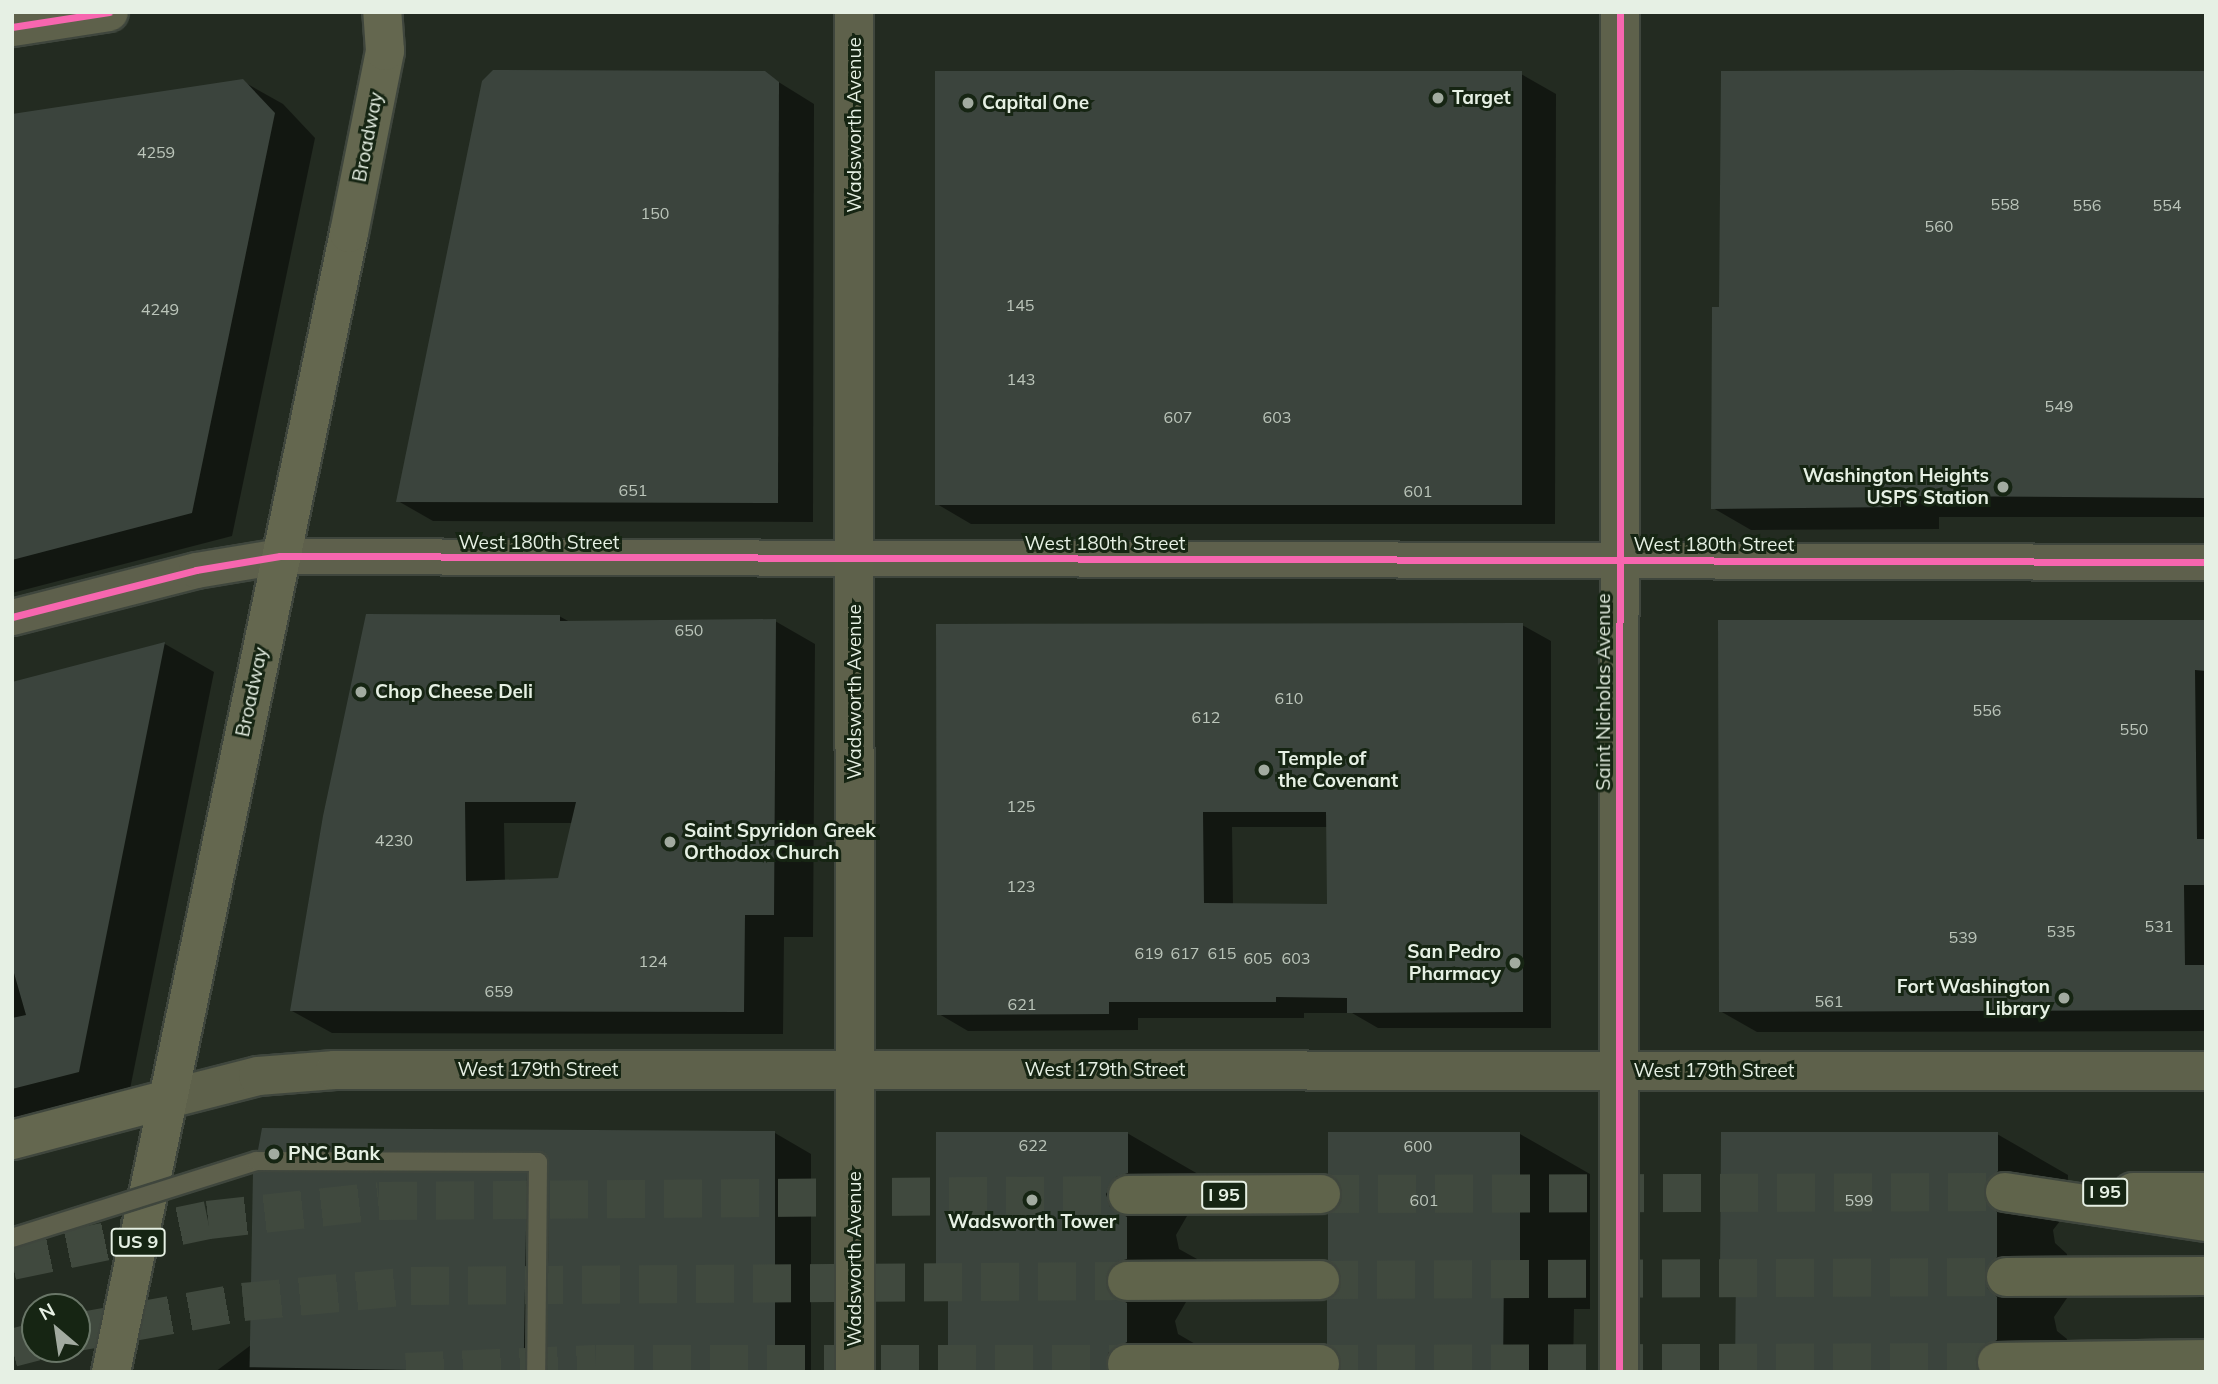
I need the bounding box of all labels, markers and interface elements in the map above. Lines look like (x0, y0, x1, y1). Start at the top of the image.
street label: Wadsworth Avenue (844, 37, 866, 213)
place label: Target (1452, 87, 1511, 109)
street label: Broadway (348, 90, 388, 184)
marker: Target (1430, 90, 1446, 106)
place label: Capital One (982, 92, 1089, 114)
marker: Capital One (960, 95, 976, 111)
house number: 4259 (137, 142, 175, 162)
house number: 558 (1991, 194, 2019, 214)
house number: 556 (2073, 195, 2101, 215)
house number: 554 (2153, 195, 2181, 215)
house number: 150 (641, 203, 669, 223)
house number: 560 (1925, 216, 1953, 236)
house number: 145 (1006, 295, 1034, 315)
house number: 4249 (141, 299, 179, 319)
house number: 143 (1007, 369, 1035, 389)
house number: 549 (2045, 396, 2073, 416)
house number: 607 (1164, 407, 1192, 427)
house number: 603 (1263, 407, 1291, 427)
place label: Washington Heights USPS Station (1803, 465, 1989, 509)
marker: Washington Heights USPS Station (1995, 479, 2011, 495)
house number: 651 (619, 480, 647, 500)
house number: 601 (1404, 481, 1432, 501)
street label: West 180th Street (459, 532, 619, 554)
street label: West 180th Street (1025, 533, 1185, 555)
street label: West 180th Street (1634, 534, 1794, 556)
street label: Saint Nicholas Avenue (1593, 593, 1615, 791)
street label: Wadsworth Avenue (844, 604, 866, 780)
house number: 650 (675, 620, 703, 640)
street label: Broadway (231, 645, 273, 739)
place label: Chop Cheese Deli (375, 681, 533, 703)
marker: Chop Cheese Deli (353, 684, 369, 700)
house number: 610 (1275, 688, 1303, 708)
house number: 556 (1973, 700, 2001, 720)
house number: 612 (1192, 707, 1220, 727)
house number: 550 (2120, 719, 2148, 739)
place label: Temple of the Covenant (1278, 748, 1398, 792)
marker: Temple of the Covenant (1256, 762, 1272, 778)
house number: 125 (1007, 796, 1035, 816)
place label: Saint Spyridon Greek Orthodox Church (684, 820, 876, 864)
house number: 4230 (375, 830, 413, 850)
marker: Saint Spyridon Greek Orthodox Church (662, 834, 678, 850)
house number: 123 (1007, 876, 1035, 896)
house number: 531 (2145, 916, 2173, 936)
house number: 535 (2047, 921, 2075, 941)
house number: 539 (1949, 927, 1977, 947)
place label: San Pedro Pharmacy (1407, 941, 1501, 985)
house number: 619 (1135, 943, 1163, 963)
house number: 617 (1171, 943, 1199, 963)
house number: 615 (1208, 943, 1236, 963)
house number: 605 (1244, 948, 1272, 968)
house number: 603 (1282, 948, 1310, 968)
house number: 124 (639, 951, 667, 971)
marker: San Pedro Pharmacy (1507, 955, 1523, 971)
place label: Fort Washington Library (1897, 976, 2050, 1020)
house number: 659 (485, 981, 513, 1001)
marker: Fort Washington Library (2056, 990, 2072, 1006)
house number: 561 (1815, 991, 1843, 1011)
house number: 621 (1008, 994, 1036, 1014)
street label: West 179th Street (458, 1059, 618, 1081)
street label: West 179th Street (1025, 1059, 1185, 1081)
street label: West 179th Street (1634, 1060, 1794, 1082)
house number: 622 (1019, 1135, 1047, 1155)
house number: 600 (1404, 1136, 1432, 1156)
place label: PNC Bank (288, 1143, 380, 1165)
marker: PNC Bank (266, 1146, 282, 1162)
street label: Wadsworth Avenue (844, 1171, 866, 1347)
road number: I 95 (2080, 1177, 2130, 1206)
road number: I 95 (1200, 1180, 1248, 1210)
house number: 601 (1410, 1190, 1438, 1210)
house number: 599 (1845, 1190, 1873, 1210)
marker: Wadsworth Tower (1024, 1192, 1040, 1208)
place label: Wadsworth Tower (948, 1211, 1116, 1233)
road number: US 9 (110, 1227, 166, 1256)
north arrow (21, 1293, 91, 1363)
text: N (35, 1297, 59, 1325)

